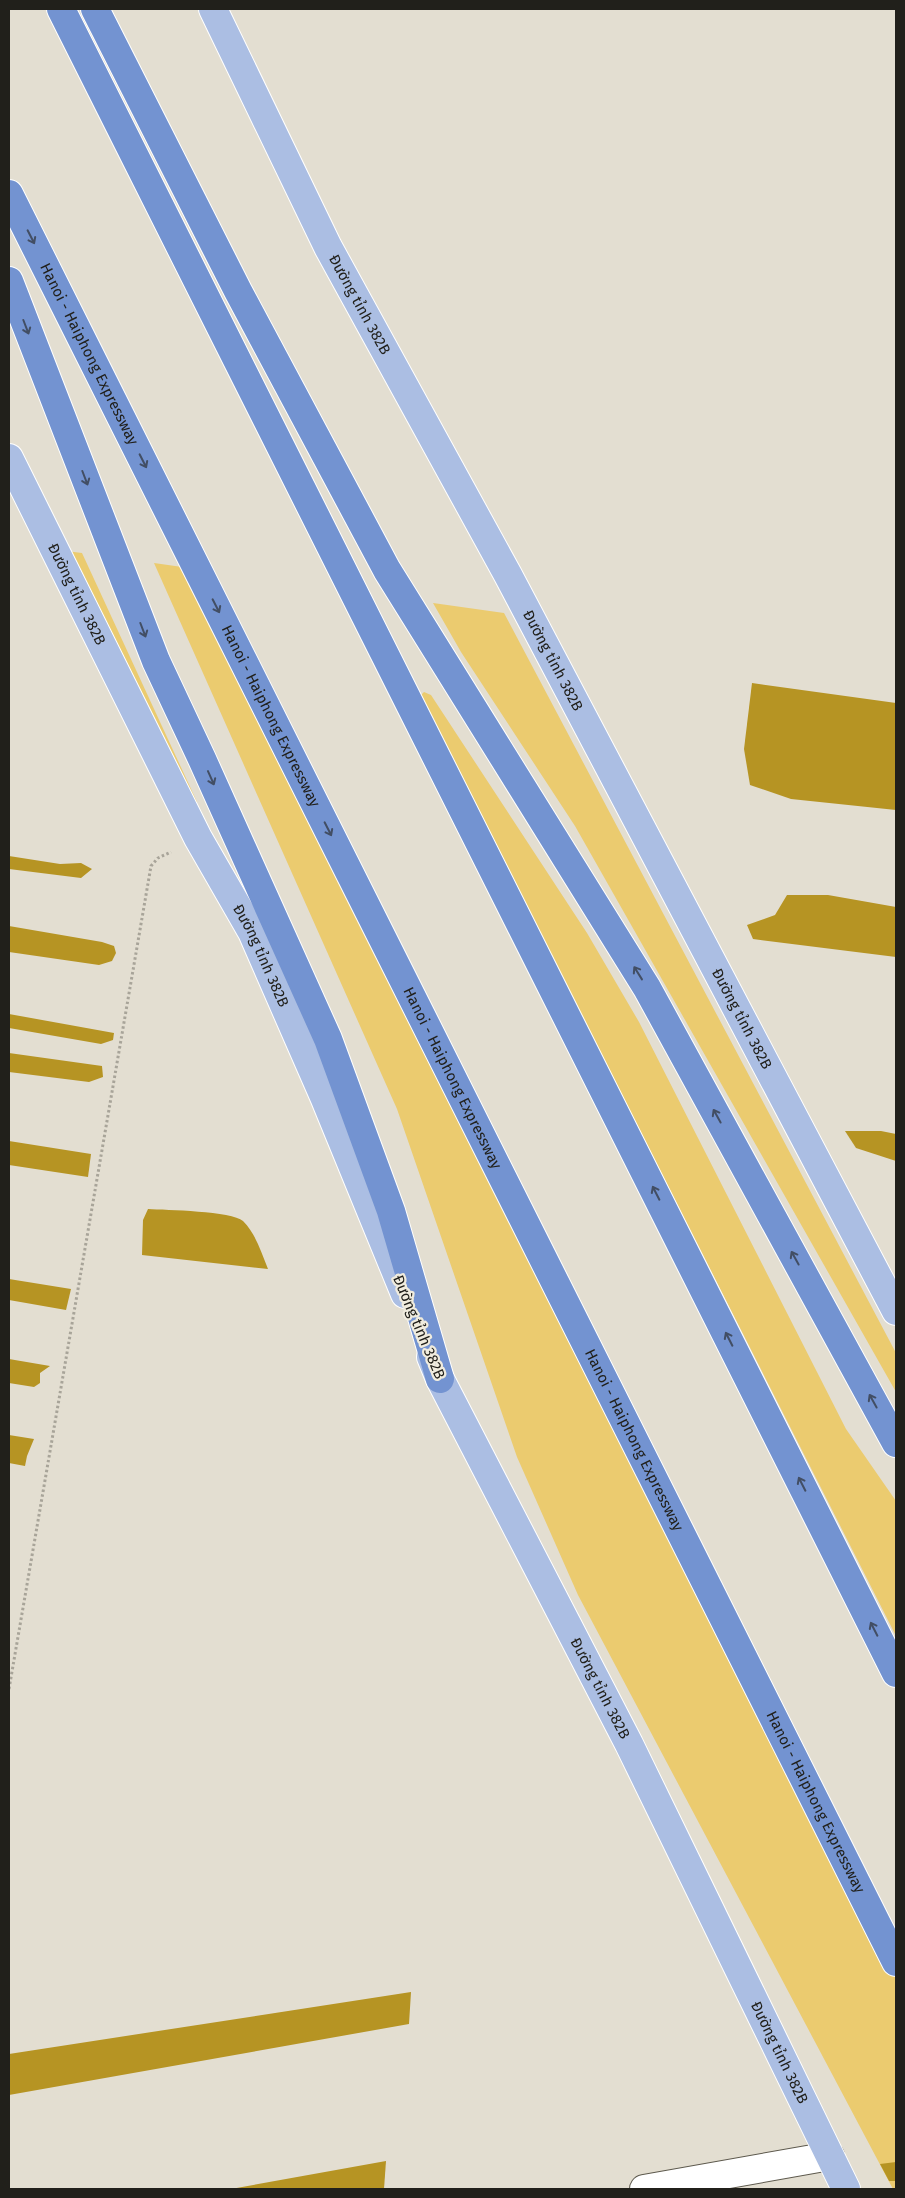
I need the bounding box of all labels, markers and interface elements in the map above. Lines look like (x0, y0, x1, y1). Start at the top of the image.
one-way arrow (27, 229, 36, 244)
street label: Đường tỉnh 382B (325, 251, 394, 358)
street label: Hanoi - Haiphong Expressway (36, 260, 143, 449)
one-way arrow (22, 319, 31, 334)
one-way arrow (138, 453, 148, 468)
one-way arrow (81, 470, 90, 486)
street label: Đường tỉnh 382B (44, 540, 110, 648)
one-way arrow (211, 598, 221, 613)
street label: Đường tỉnh 382B (519, 607, 587, 714)
one-way arrow (139, 622, 149, 637)
street label: Hanoi - Haiphong Expressway (218, 622, 324, 811)
one-way arrow (206, 770, 216, 785)
one-way arrow (324, 821, 333, 836)
street label: Đường tỉnh 382B (229, 901, 293, 1010)
street label: Đường tỉnh 382B (708, 965, 776, 1072)
one-way arrow (633, 967, 643, 981)
street label: Hanoi - Haiphong Expressway (399, 984, 506, 1173)
one-way arrow (712, 1108, 722, 1123)
one-way arrow (651, 1186, 661, 1201)
one-way arrow (790, 1251, 799, 1266)
street label: Đường tỉnh 382B (389, 1272, 449, 1382)
one-way arrow (724, 1332, 733, 1347)
street label: Hanoi - Haiphong Expressway (581, 1346, 688, 1535)
one-way arrow (868, 1393, 878, 1408)
one-way arrow (797, 1477, 806, 1492)
one-way arrow (869, 1622, 878, 1637)
street label: Đường tỉnh 382B (566, 1635, 634, 1742)
street label: Hanoi - Haiphong Expressway (763, 1708, 869, 1897)
street label: Đường tỉnh 382B (747, 1998, 812, 2107)

